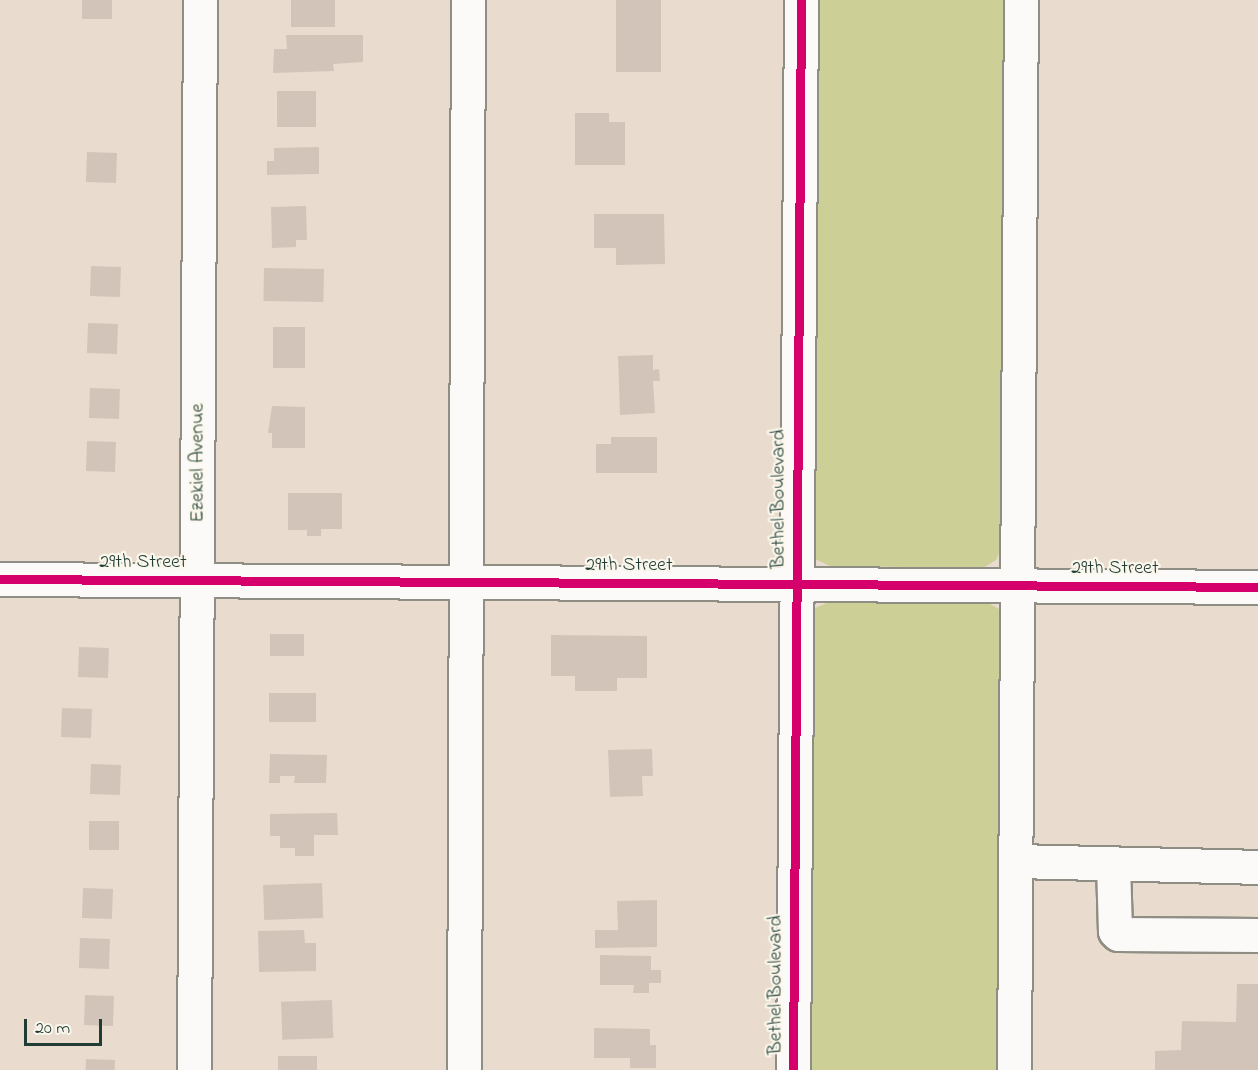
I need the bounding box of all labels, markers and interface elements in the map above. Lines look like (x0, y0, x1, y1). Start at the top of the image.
street label: Ezekiel Avenue (186, 404, 210, 522)
street label: Bethel Boulevard (767, 429, 791, 569)
street label: 29th Street (99, 550, 187, 574)
street label: 29th Street (585, 553, 673, 577)
street label: 29th Street (1071, 556, 1159, 580)
street label: Bethel Boulevard (764, 915, 788, 1055)
scale bar (27, 1007, 105, 1045)
text: 20 m (35, 1016, 70, 1042)

